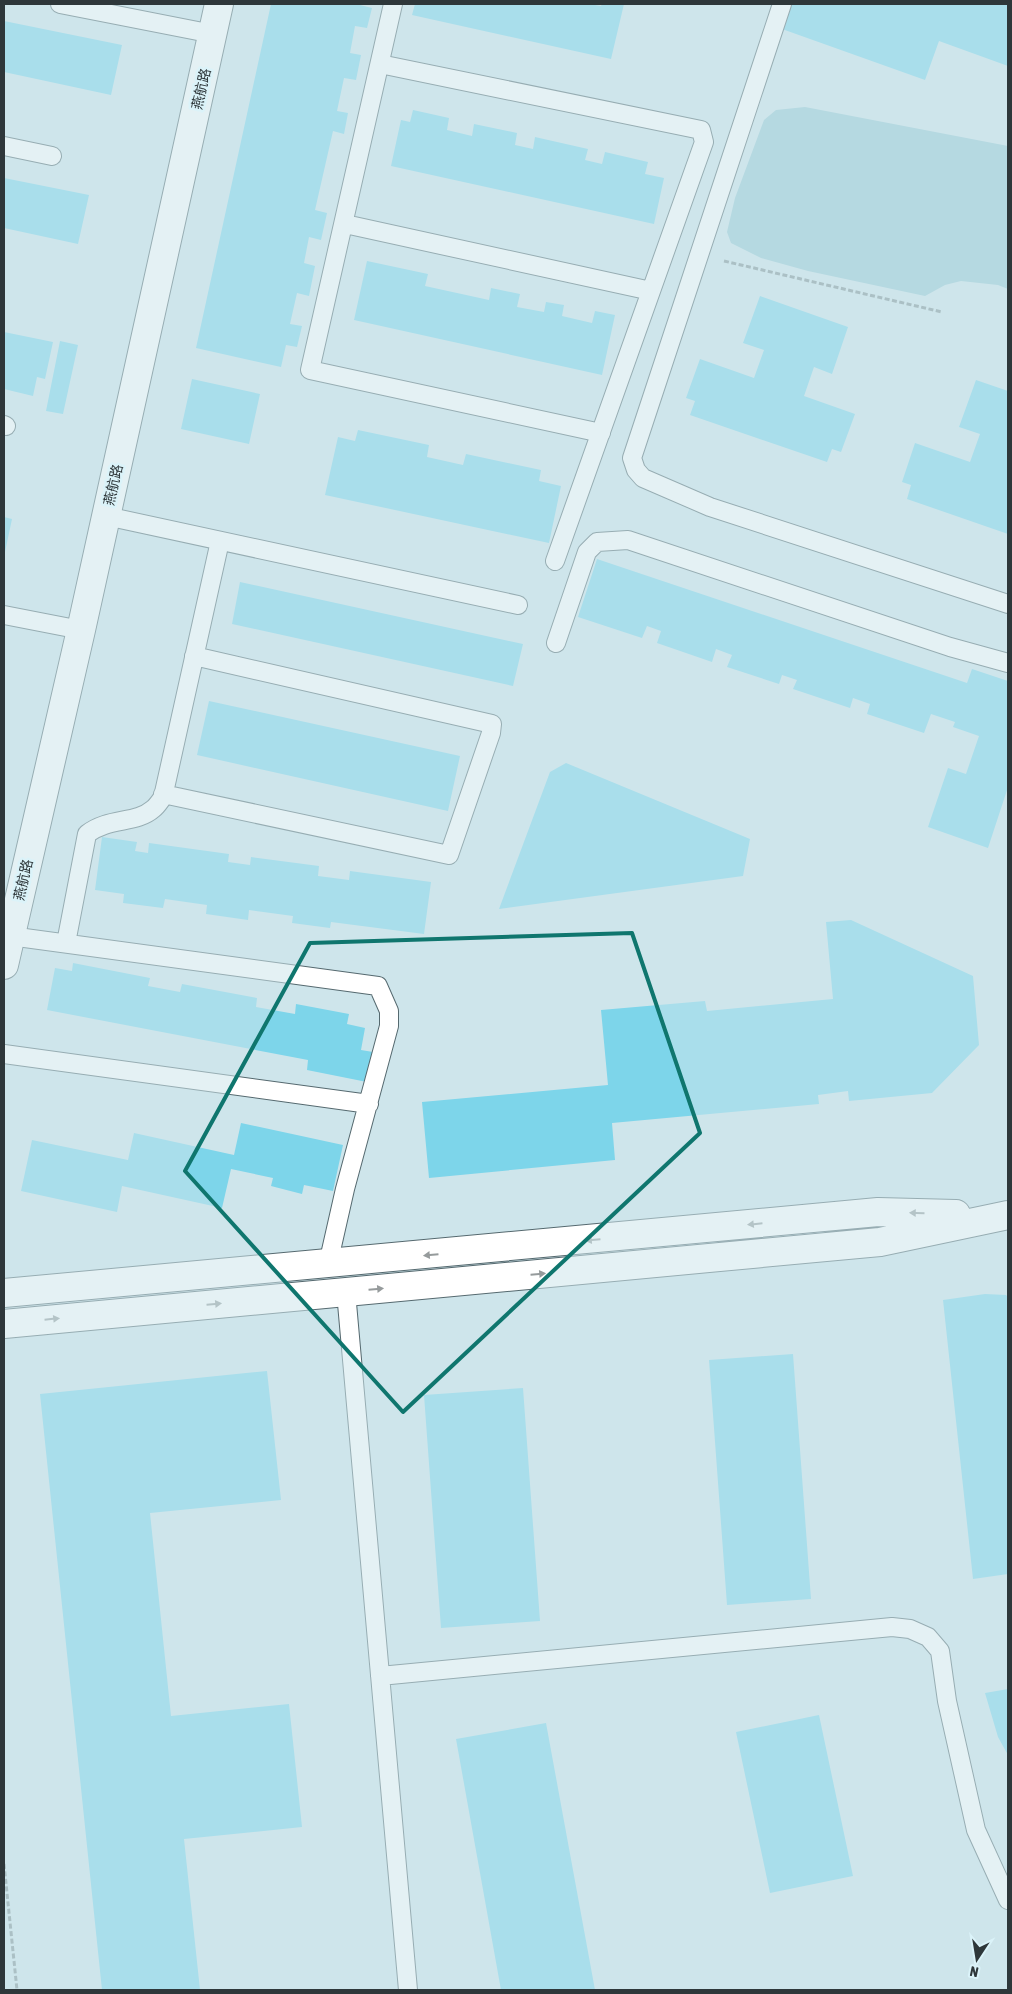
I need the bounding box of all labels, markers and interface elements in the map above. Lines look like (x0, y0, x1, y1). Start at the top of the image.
street label: 燕航路 (188, 67, 214, 111)
street label: 燕航路 (100, 463, 126, 507)
street label: 燕航路 (10, 858, 36, 902)
one-way arrow (908, 1209, 924, 1217)
one-way arrow (746, 1221, 762, 1229)
one-way arrow (585, 1236, 601, 1244)
one-way arrow (423, 1251, 439, 1259)
one-way arrow (530, 1270, 546, 1278)
one-way arrow (368, 1285, 384, 1293)
one-way arrow (206, 1300, 222, 1308)
one-way arrow (45, 1315, 61, 1323)
north arrow (952, 1934, 1002, 1984)
text: N (969, 1963, 980, 1980)

